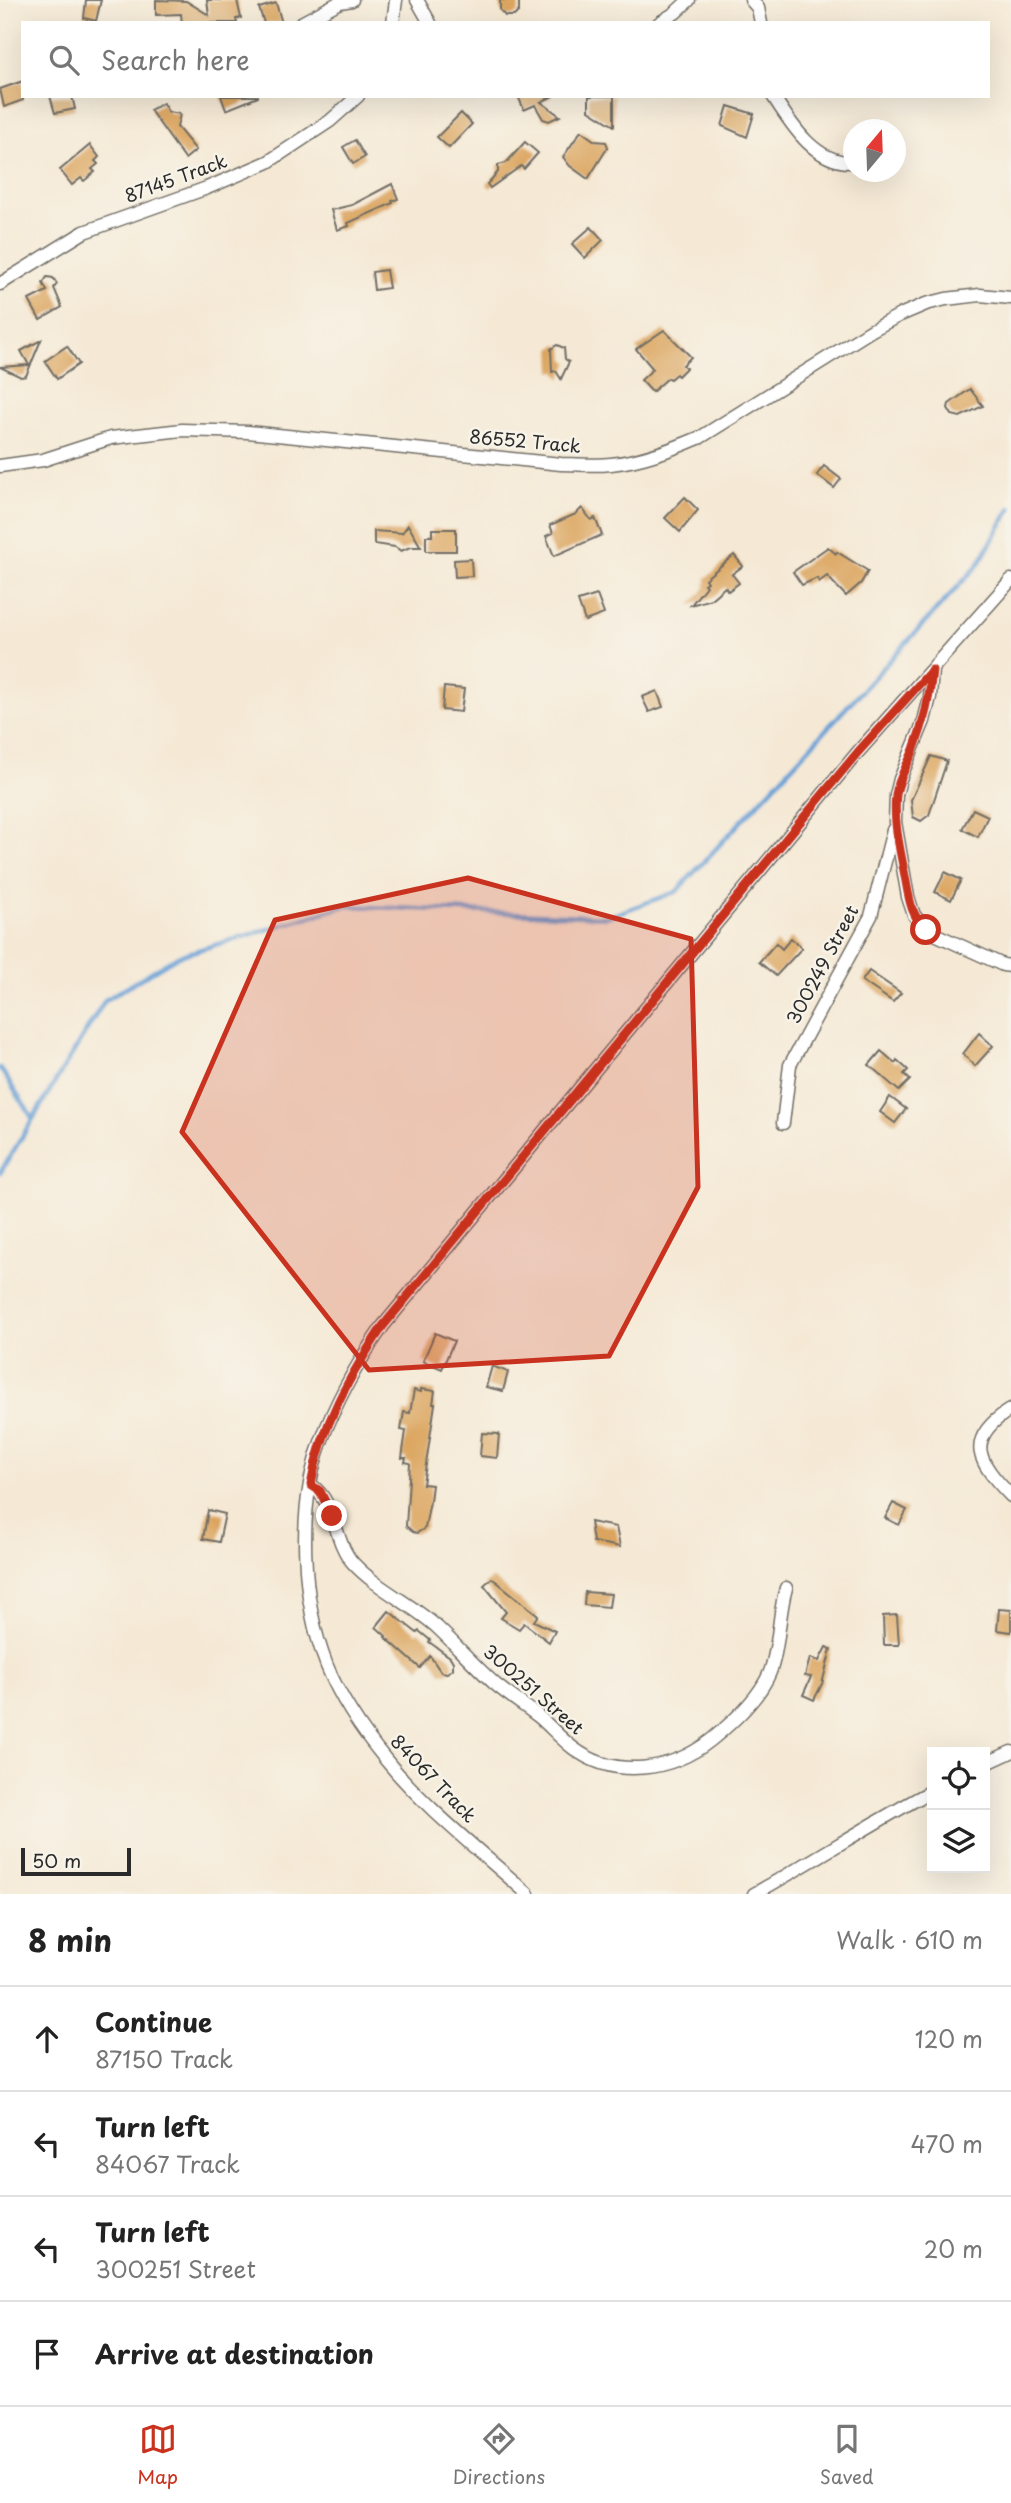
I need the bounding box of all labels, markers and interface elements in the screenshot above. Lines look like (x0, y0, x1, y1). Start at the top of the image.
search box (21, 21, 990, 98)
text: Search here (101, 40, 250, 79)
icon: search (45, 41, 83, 79)
north arrow (843, 119, 906, 182)
street label: 87145 Track (121, 147, 230, 209)
street label: 86552 Track (468, 422, 582, 459)
street label: 300249 Street (779, 900, 864, 1029)
route start (910, 914, 941, 945)
route end (316, 1500, 347, 1531)
street label: 300251 Street (478, 1637, 590, 1740)
street label: 84067 Track (385, 1728, 483, 1828)
map controls (927, 1747, 990, 1873)
button: locate (927, 1747, 990, 1810)
button: layers (927, 1810, 990, 1873)
scale bar (21, 1845, 131, 1877)
text: 50 m (32, 1846, 81, 1874)
text: 8 min (28, 1917, 112, 1962)
text: Walk · 610 m (836, 1922, 983, 1957)
text: Continue (95, 2002, 212, 2041)
icon: ahead (28, 2020, 66, 2058)
text: 120 m (915, 2021, 983, 2056)
text: 87150 Track (95, 2041, 233, 2076)
text: Turn left (95, 2107, 210, 2146)
icon: left (28, 2125, 66, 2163)
text: 470 m (910, 2126, 983, 2161)
text: 84067 Track (95, 2146, 240, 2181)
text: Turn left (95, 2212, 210, 2251)
icon: left (28, 2230, 66, 2268)
text: 20 m (924, 2231, 983, 2266)
text: 300251 Street (95, 2251, 256, 2286)
text: Arrive at destination (95, 2334, 374, 2373)
icon: arrive (28, 2335, 66, 2373)
tab: Map (137, 2420, 178, 2490)
tab: Directions (453, 2420, 545, 2490)
tab: Saved (820, 2420, 874, 2490)

